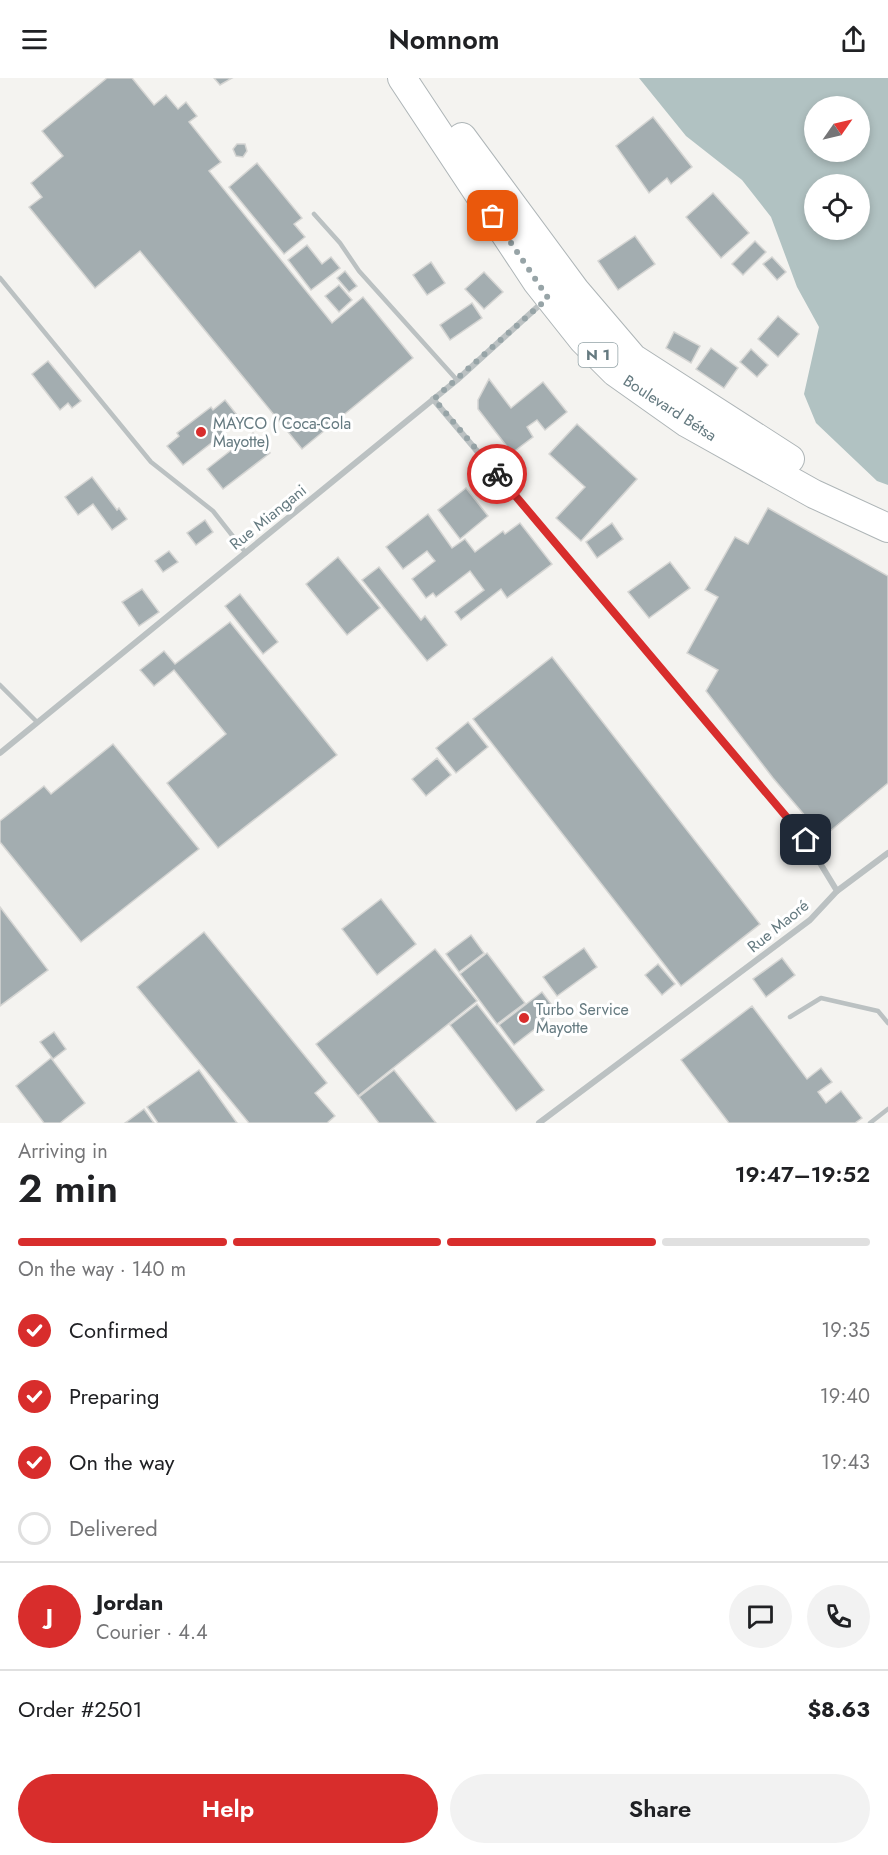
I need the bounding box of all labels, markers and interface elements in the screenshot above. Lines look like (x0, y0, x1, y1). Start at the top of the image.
text: Nomnom (388, 20, 500, 59)
icon: menu (18, 23, 51, 56)
icon: share (837, 23, 870, 56)
north arrow (804, 96, 870, 162)
map controls (804, 96, 870, 240)
button: locate (804, 174, 870, 240)
pin (467, 190, 518, 241)
icon: bag (476, 199, 509, 232)
road number: N 1 (578, 343, 618, 367)
street label: Boulevard Bétsa (619, 369, 721, 447)
place label: MAYCO ( Coca-Cola Mayotte) (213, 412, 351, 453)
marker: MAYCO ( Coca-Cola Mayotte) (194, 425, 208, 439)
courier (467, 444, 527, 504)
icon: bike (481, 458, 514, 491)
street label: Rue Miangani (225, 479, 311, 555)
pin (780, 814, 831, 865)
icon: home (789, 823, 822, 856)
street label: Rue Maoré (742, 894, 814, 958)
place label: Turbo Service Mayotte (536, 998, 629, 1039)
marker: Turbo Service Mayotte (517, 1011, 531, 1025)
text: Arriving in (18, 1137, 108, 1166)
text: 19:47–19:52 (735, 1158, 870, 1190)
text: 2 min (18, 1160, 118, 1217)
text: On the way · 140 m (18, 1255, 186, 1284)
icon: check (18, 1314, 51, 1347)
text: Confirmed (69, 1314, 168, 1346)
text: 19:35 (821, 1316, 870, 1345)
icon: check (18, 1380, 51, 1413)
text: Preparing (69, 1380, 160, 1412)
text: 19:40 (820, 1382, 870, 1411)
icon: check (18, 1446, 51, 1479)
text: On the way (69, 1446, 174, 1478)
text: 19:43 (821, 1448, 870, 1477)
text: Delivered (69, 1512, 158, 1544)
button: chat (729, 1585, 792, 1648)
button: phone (807, 1585, 870, 1648)
text: Jordan (96, 1586, 163, 1618)
text: J (46, 1600, 53, 1632)
text: Courier · 4.4 (96, 1618, 208, 1647)
text: Order #2501 (18, 1693, 142, 1725)
text: $8.63 (807, 1693, 870, 1725)
button: Help (18, 1774, 438, 1843)
button: Share (450, 1774, 870, 1843)

